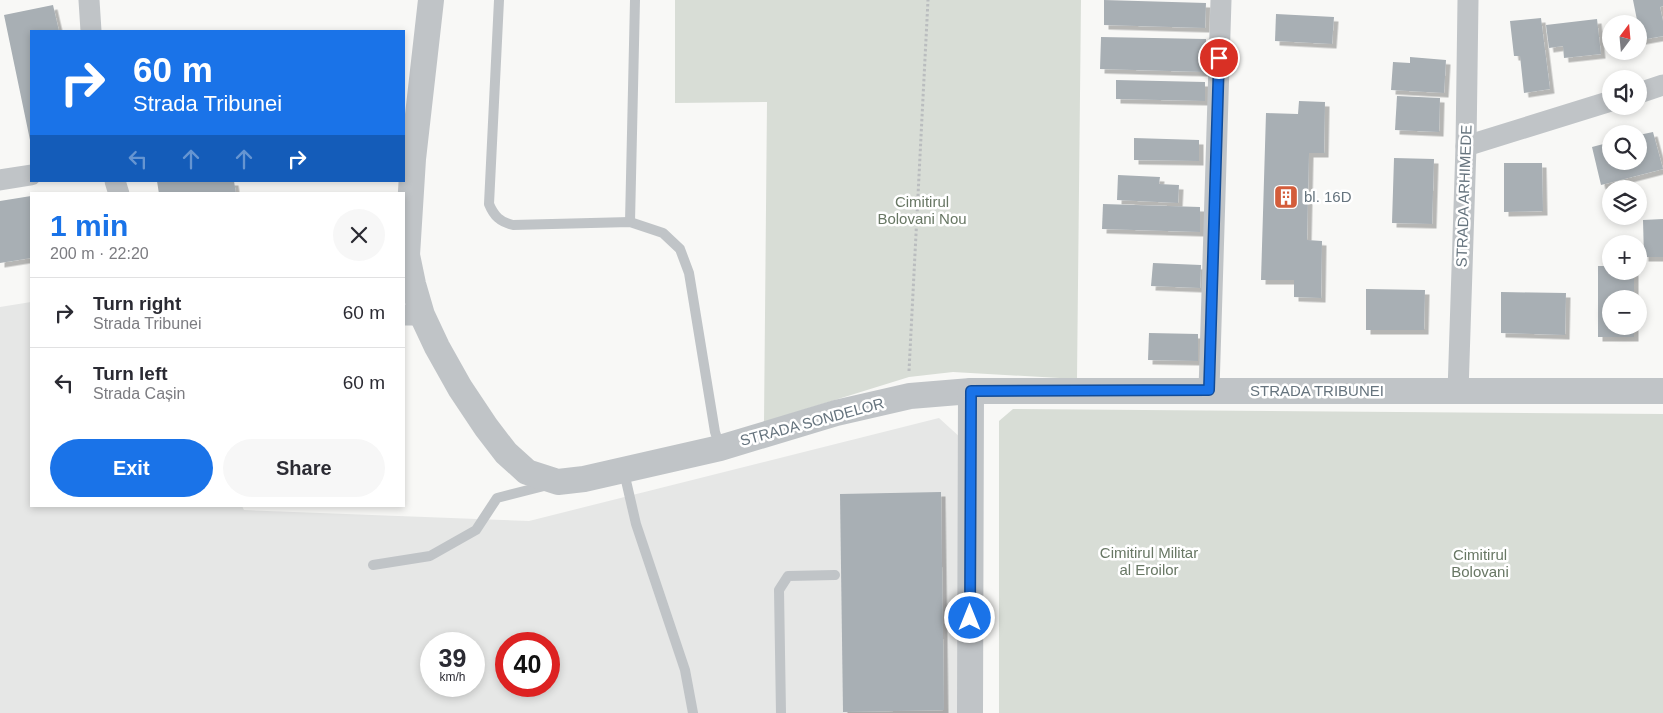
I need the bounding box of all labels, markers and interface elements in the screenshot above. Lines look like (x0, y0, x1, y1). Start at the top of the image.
north arrow (1602, 15, 1648, 60)
map controls (1602, 15, 1647, 335)
pin (1198, 37, 1240, 79)
icon: arrive (1205, 44, 1233, 72)
icon: right (50, 50, 115, 115)
text: 60 m (133, 50, 213, 89)
button: sound (1602, 70, 1647, 115)
text: Strada Tribunei (133, 91, 282, 116)
street label: STRADA ARHIMEDE (1453, 124, 1474, 268)
button: search (1602, 125, 1647, 170)
icon: left (124, 145, 152, 173)
icon: ahead (177, 145, 205, 173)
icon: ahead (230, 145, 258, 173)
icon: right (283, 145, 311, 173)
button: layers (1602, 180, 1647, 225)
building icon: bl. 16D (1273, 184, 1299, 210)
place label: bl. 16D (1304, 188, 1352, 205)
park label: Cimitirul Bolovani Nou (877, 193, 967, 227)
text: 1 min (50, 209, 128, 242)
button: close (333, 209, 385, 261)
button: + (1602, 235, 1647, 280)
text: 200 m · 22:20 (50, 245, 149, 262)
button: − (1602, 290, 1647, 335)
text: Turn right (93, 293, 181, 314)
icon: right (50, 299, 78, 327)
text: 60 m (343, 302, 385, 323)
text: Strada Tribunei (93, 315, 202, 332)
text: Turn left (93, 363, 168, 384)
icon: left (50, 369, 78, 397)
text: 60 m (343, 372, 385, 393)
street label: STRADA TRIBUNEI (1250, 382, 1384, 399)
text: Strada Cașin (93, 385, 186, 402)
street label: STRADA SONDELOR (738, 394, 886, 449)
button: Exit (50, 439, 213, 497)
button: Share (223, 439, 385, 497)
park label: Cimitirul Militar al Eroilor (1100, 544, 1198, 578)
park label: Cimitirul Bolovani (1451, 546, 1509, 580)
position arrow (943, 591, 995, 643)
speed limit sign: 40 (495, 632, 560, 697)
text: 39 (439, 644, 466, 672)
text: km/h (439, 670, 466, 684)

